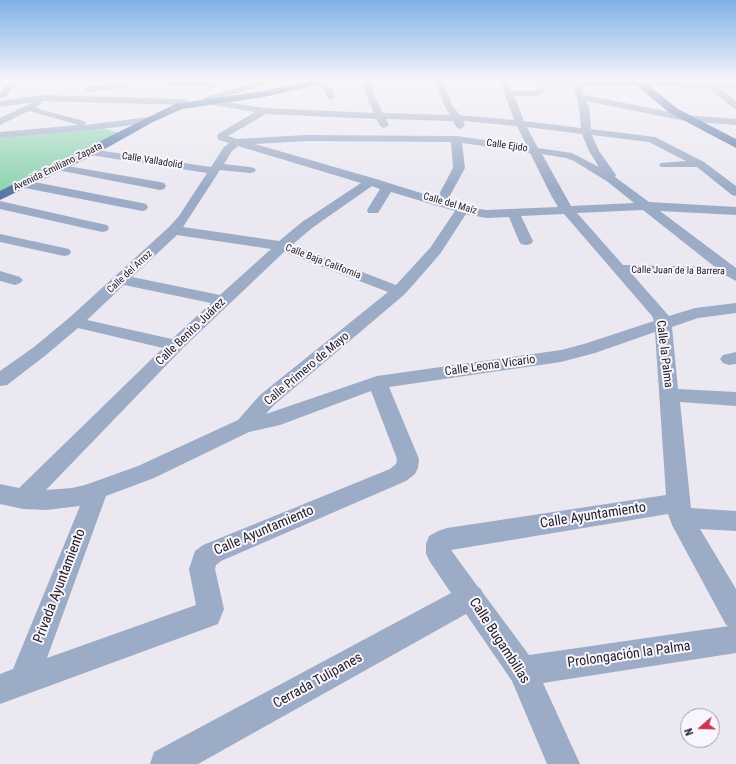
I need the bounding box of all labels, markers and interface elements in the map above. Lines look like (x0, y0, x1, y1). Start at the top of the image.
street label: Calle Ejido (486, 137, 528, 155)
street label: Avenida Emiliano Zapata (12, 140, 104, 194)
street label: Calle Valladolid (121, 150, 183, 172)
street label: Calle del Maíz (422, 191, 478, 217)
street label: Calle Baja California (284, 242, 362, 282)
street label: Calle del Arroz (105, 248, 155, 296)
street label: Calle Juan de la Barrera (631, 264, 725, 278)
street label: Calle Benito Juárez (153, 295, 229, 369)
street label: Calle la Palma (653, 320, 675, 388)
street label: Calle Primero de Mayo (262, 329, 352, 409)
street label: Calle Leona Vicario (444, 353, 536, 379)
street label: Calle Ayuntamiento (539, 499, 647, 533)
street label: Calle Ayuntamiento (212, 502, 316, 560)
street label: Privada Ayuntamiento (31, 527, 89, 645)
street label: Calle Bugambilias (465, 595, 533, 687)
street label: Prolongación la Palma (566, 638, 692, 672)
street label: Cerrada Tulipanes (270, 650, 366, 712)
north arrow (680, 708, 720, 748)
text: N (682, 727, 696, 737)

